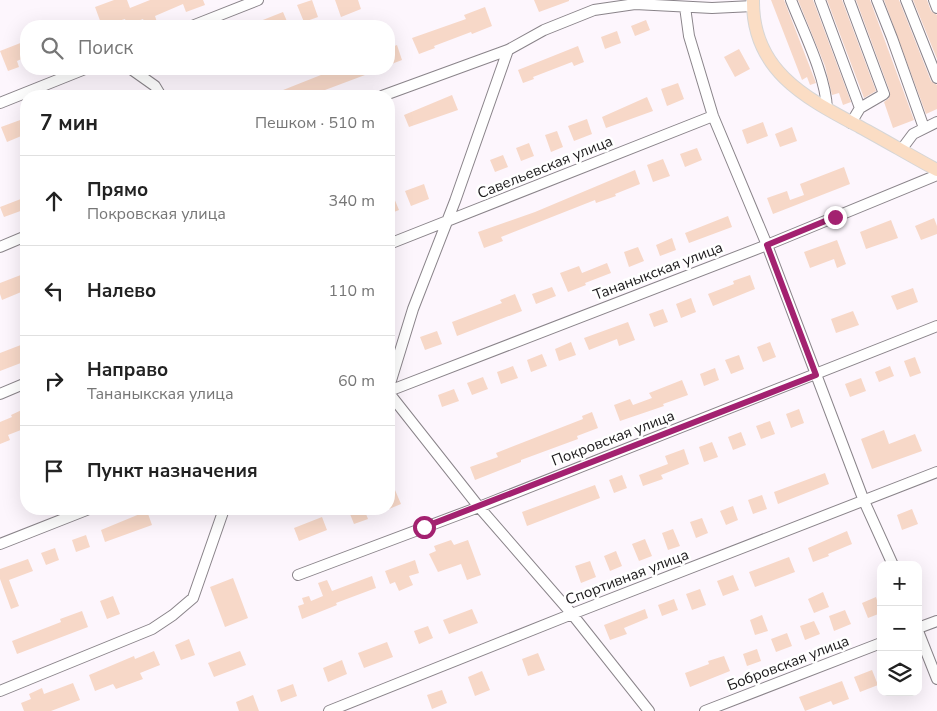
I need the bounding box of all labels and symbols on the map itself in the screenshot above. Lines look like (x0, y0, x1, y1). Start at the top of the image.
street label: Савельевская улица (474, 131, 616, 203)
route end (824, 206, 847, 229)
street label: Тананыкская улица (590, 237, 726, 305)
street label: Покровская улица (549, 405, 677, 471)
route start (413, 516, 436, 539)
street label: Спортивная улица (562, 544, 692, 610)
street label: Бобровская улица (724, 630, 852, 696)

